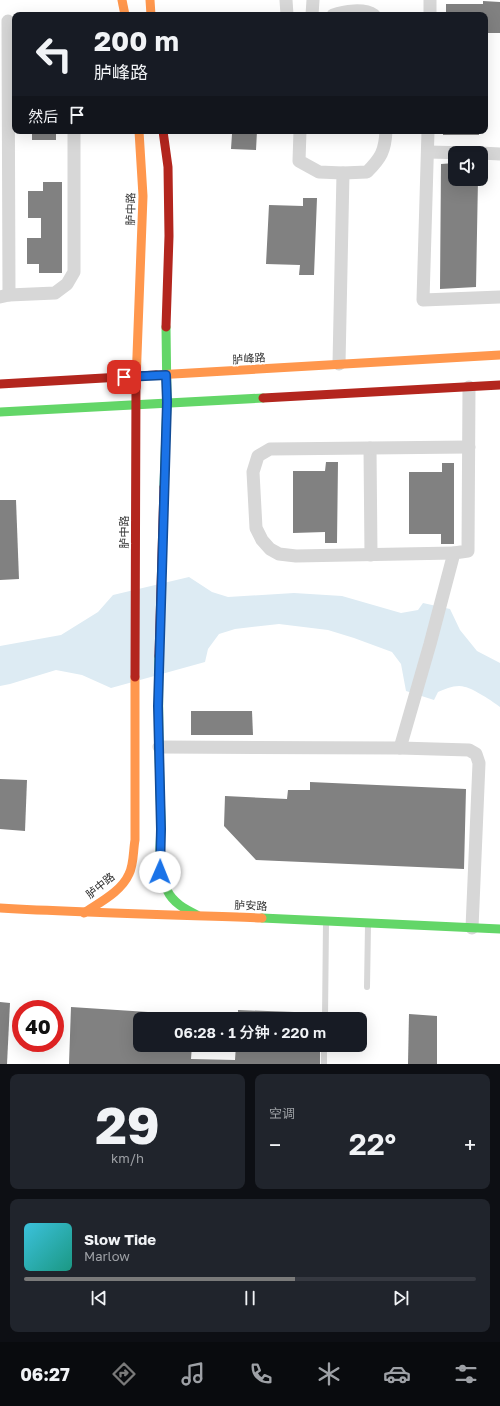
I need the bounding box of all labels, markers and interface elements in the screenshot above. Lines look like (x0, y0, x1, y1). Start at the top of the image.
text: 200 m (94, 24, 179, 57)
icon: left (28, 28, 80, 80)
text: 胪峰路 (94, 61, 148, 83)
icon: arrive (66, 104, 88, 126)
text: 然后 (28, 107, 58, 125)
map controls (448, 146, 488, 186)
button: sound (448, 146, 488, 186)
street label: 胪中路 (123, 192, 137, 226)
street label: 胪峰路 (232, 350, 266, 366)
pin (107, 360, 141, 394)
icon: arrive (113, 366, 135, 388)
street label: 胪中路 (117, 516, 130, 549)
position arrow (139, 851, 181, 893)
street label: 胪中路 (83, 870, 117, 900)
street label: 胪安路 (234, 898, 268, 912)
speed limit sign: 40 (12, 1000, 64, 1052)
text: 06:28 · 1 分钟 · 220 m (174, 1023, 326, 1041)
text: 29 (95, 1093, 160, 1155)
text: 空调 (269, 1105, 295, 1121)
text: 22° (349, 1126, 396, 1162)
text: − (269, 1131, 281, 1158)
text: + (464, 1131, 476, 1158)
text: km/h (111, 1150, 144, 1166)
text: Slow Tide (84, 1230, 156, 1248)
text: Marlow (84, 1248, 130, 1264)
icon: previous (88, 1287, 110, 1309)
icon: pause (239, 1287, 261, 1309)
icon: next (390, 1287, 412, 1309)
icon: directions (110, 1360, 138, 1388)
icon: music (179, 1360, 207, 1388)
icon: phone (247, 1360, 275, 1388)
icon: climate (315, 1360, 343, 1388)
icon: car (383, 1360, 411, 1388)
icon: filters (452, 1360, 480, 1388)
text: 06:27 (20, 1363, 70, 1385)

